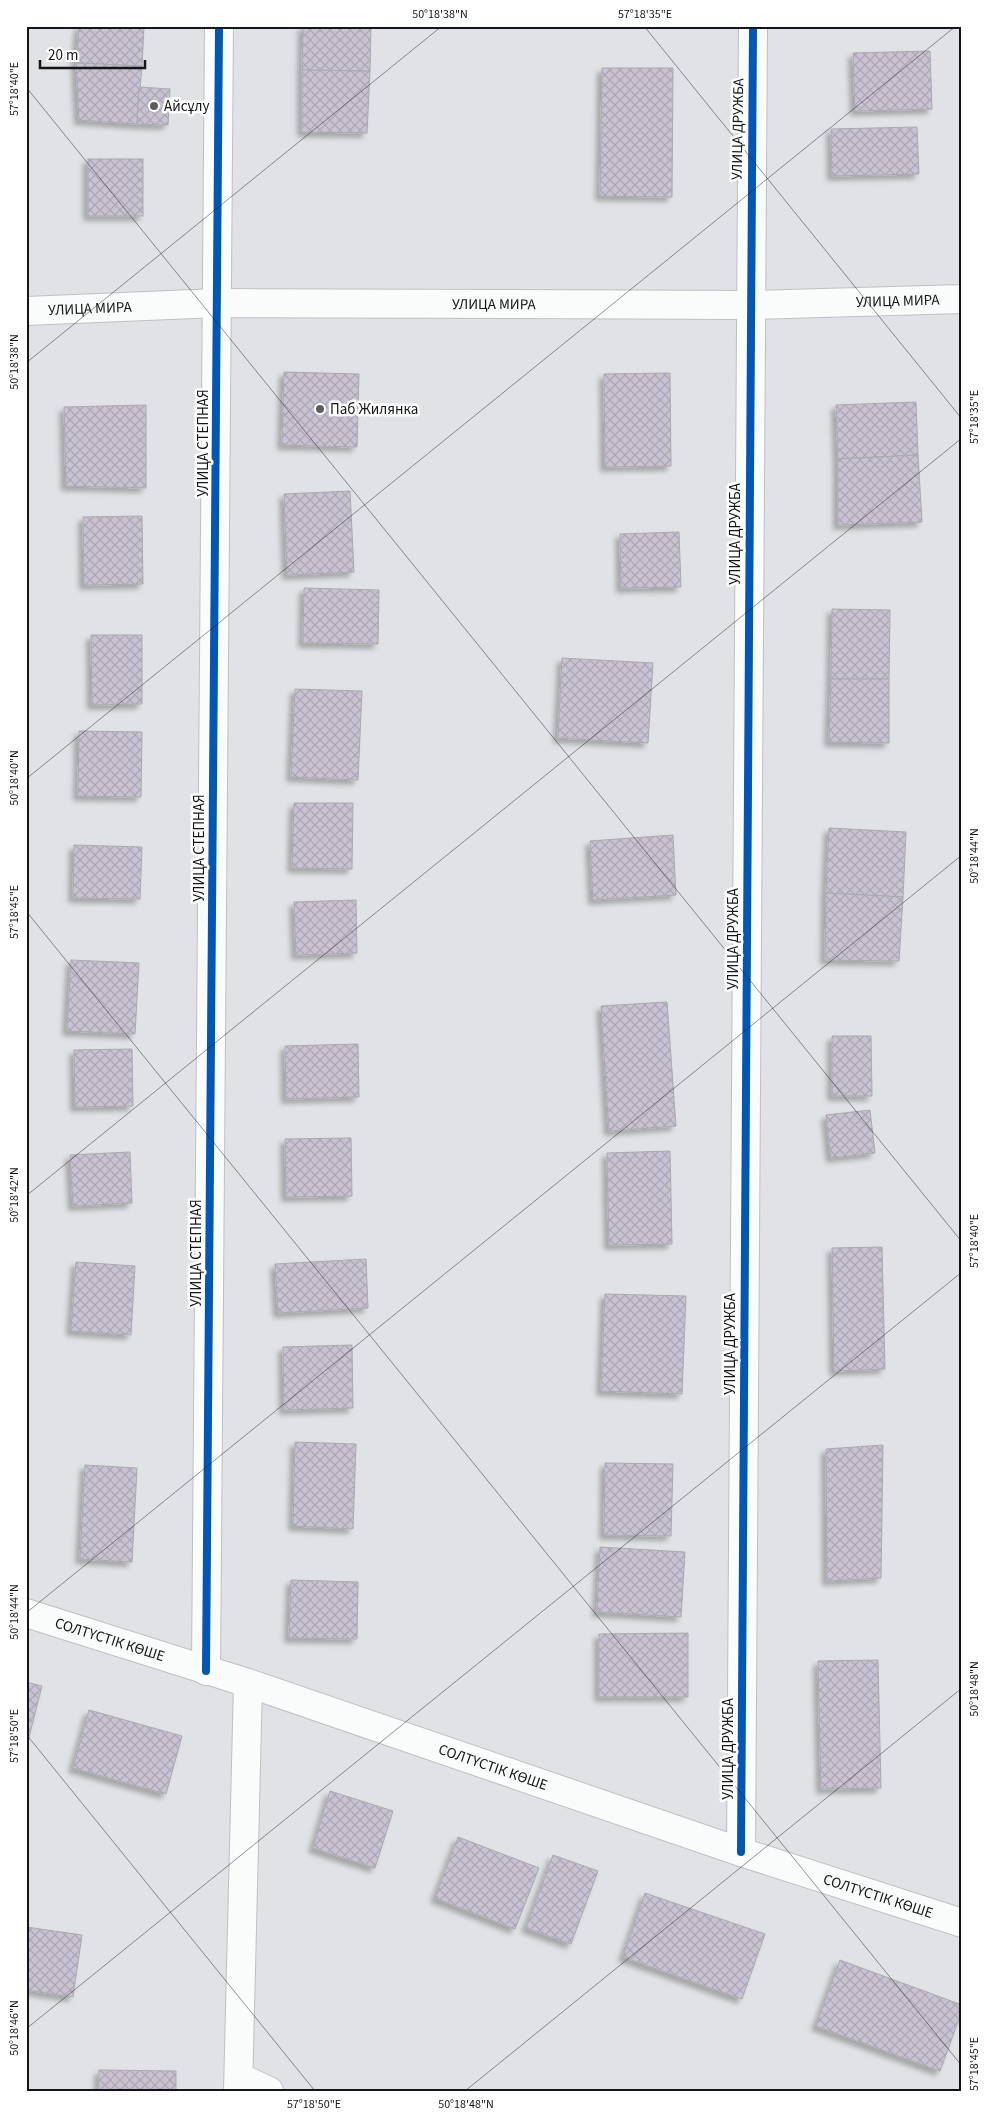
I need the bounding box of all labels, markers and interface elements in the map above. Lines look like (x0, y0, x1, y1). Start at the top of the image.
text: 50°18'38"N (412, 6, 468, 23)
text: 57°18'35"E (618, 6, 672, 23)
scale bar (40, 38, 145, 70)
text: 20 m (48, 45, 78, 66)
text: 57°18'40"E (6, 62, 23, 116)
street label: УЛИЦА ДРУЖБА (727, 77, 749, 180)
place label: Айсұлу (164, 96, 210, 117)
marker: Айсұлу (148, 100, 160, 112)
street label: УЛИЦА МИРА (856, 289, 941, 312)
street label: УЛИЦА МИРА (452, 293, 537, 315)
street label: УЛИЦА МИРА (48, 296, 133, 321)
text: 50°18'38"N (6, 334, 23, 390)
street label: УЛИЦА СТЕПНАЯ (193, 389, 214, 497)
text: 57°18'35"E (966, 390, 983, 444)
place label: Паб Жилянка (330, 399, 418, 420)
marker: Паб Жилянка (314, 403, 326, 415)
street label: УЛИЦА ДРУЖБА (725, 482, 746, 585)
text: 50°18'40"N (6, 750, 23, 806)
street label: УЛИЦА СТЕПНАЯ (189, 794, 210, 902)
text: 50°18'44"N (966, 828, 983, 884)
text: 57°18'45"E (6, 885, 23, 939)
street label: УЛИЦА ДРУЖБА (723, 887, 744, 990)
text: 50°18'42"N (6, 1167, 23, 1223)
street label: УЛИЦА СТЕПНАЯ (186, 1199, 207, 1307)
text: 57°18'40"E (966, 1214, 983, 1268)
street label: УЛИЦА ДРУЖБА (720, 1292, 741, 1395)
text: 50°18'44"N (6, 1584, 23, 1640)
street label: СОЛТҮСТІК КӨШЕ (52, 1612, 168, 1667)
text: 50°18'48"N (966, 1661, 983, 1717)
street label: УЛИЦА ДРУЖБА (718, 1697, 739, 1800)
text: 57°18'50"E (6, 1709, 23, 1763)
street label: СОЛТҮСТІК КӨШЕ (436, 1739, 551, 1796)
street label: СОЛТҮСТІК КӨШЕ (821, 1869, 936, 1924)
text: 50°18'46"N (6, 2000, 23, 2056)
text: 57°18'45"E (966, 2037, 983, 2091)
text: 57°18'50"E (287, 2096, 341, 2113)
text: 50°18'48"N (438, 2096, 494, 2113)

